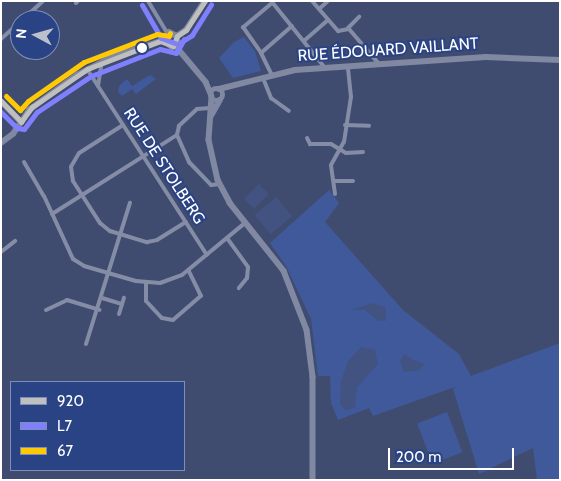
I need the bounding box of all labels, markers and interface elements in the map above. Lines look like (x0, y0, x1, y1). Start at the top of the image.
north arrow (10, 10, 60, 60)
text: N (12, 28, 31, 39)
street label: RUE ÉDOUARD VAILLANT (297, 34, 479, 66)
unlabelled marker (137, 43, 147, 53)
street label: RUE DE STOLBERG (119, 104, 209, 228)
legend (10, 381, 185, 471)
text: 920 (57, 392, 84, 410)
text: L7 (57, 417, 72, 435)
scale bar (391, 438, 517, 470)
text: 67 (57, 442, 73, 460)
text: 200 m (396, 448, 441, 466)

